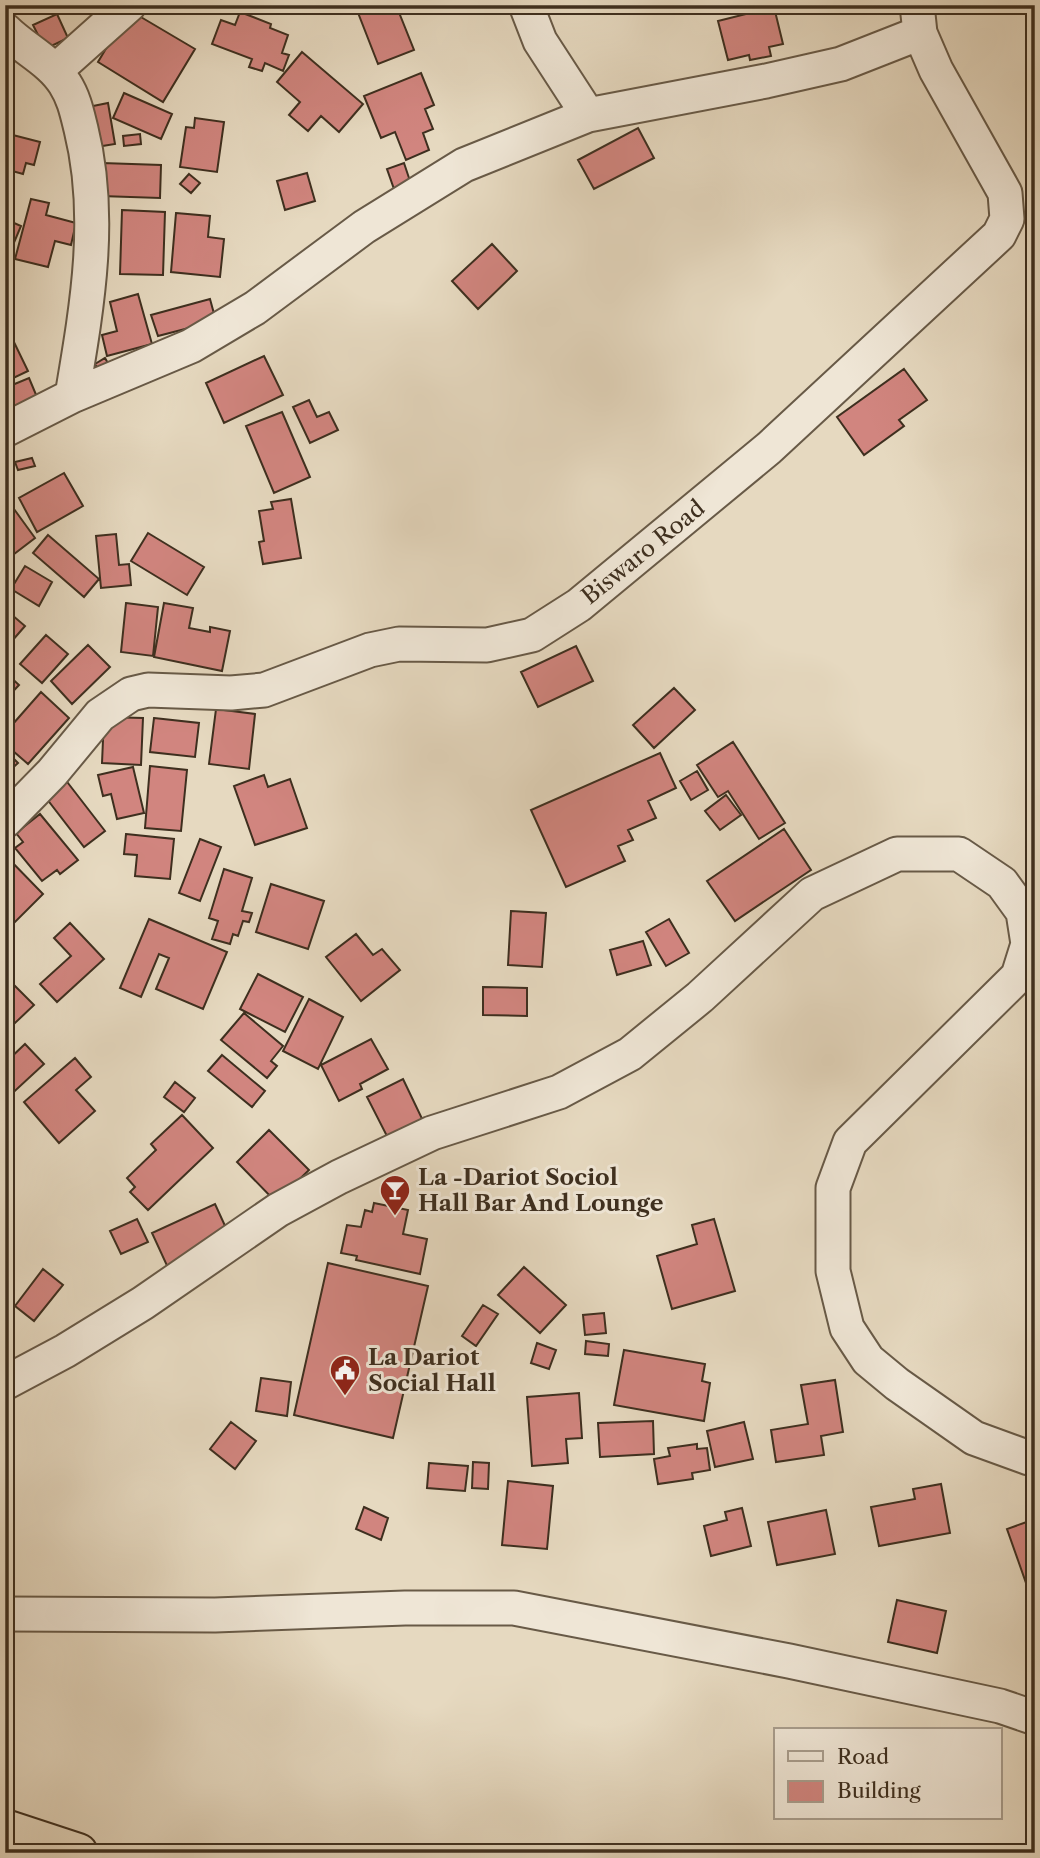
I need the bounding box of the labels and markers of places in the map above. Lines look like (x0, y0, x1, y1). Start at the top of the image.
place label: La -Dariot Sociol Hall Bar And Lounge (418, 1163, 664, 1217)
bar icon: La -Dariot Sociol Hall Bar And Lounge (378, 1173, 412, 1217)
place label: La Dariot Social Hall (368, 1343, 496, 1397)
public building icon: La Dariot Social Hall (328, 1353, 362, 1397)

